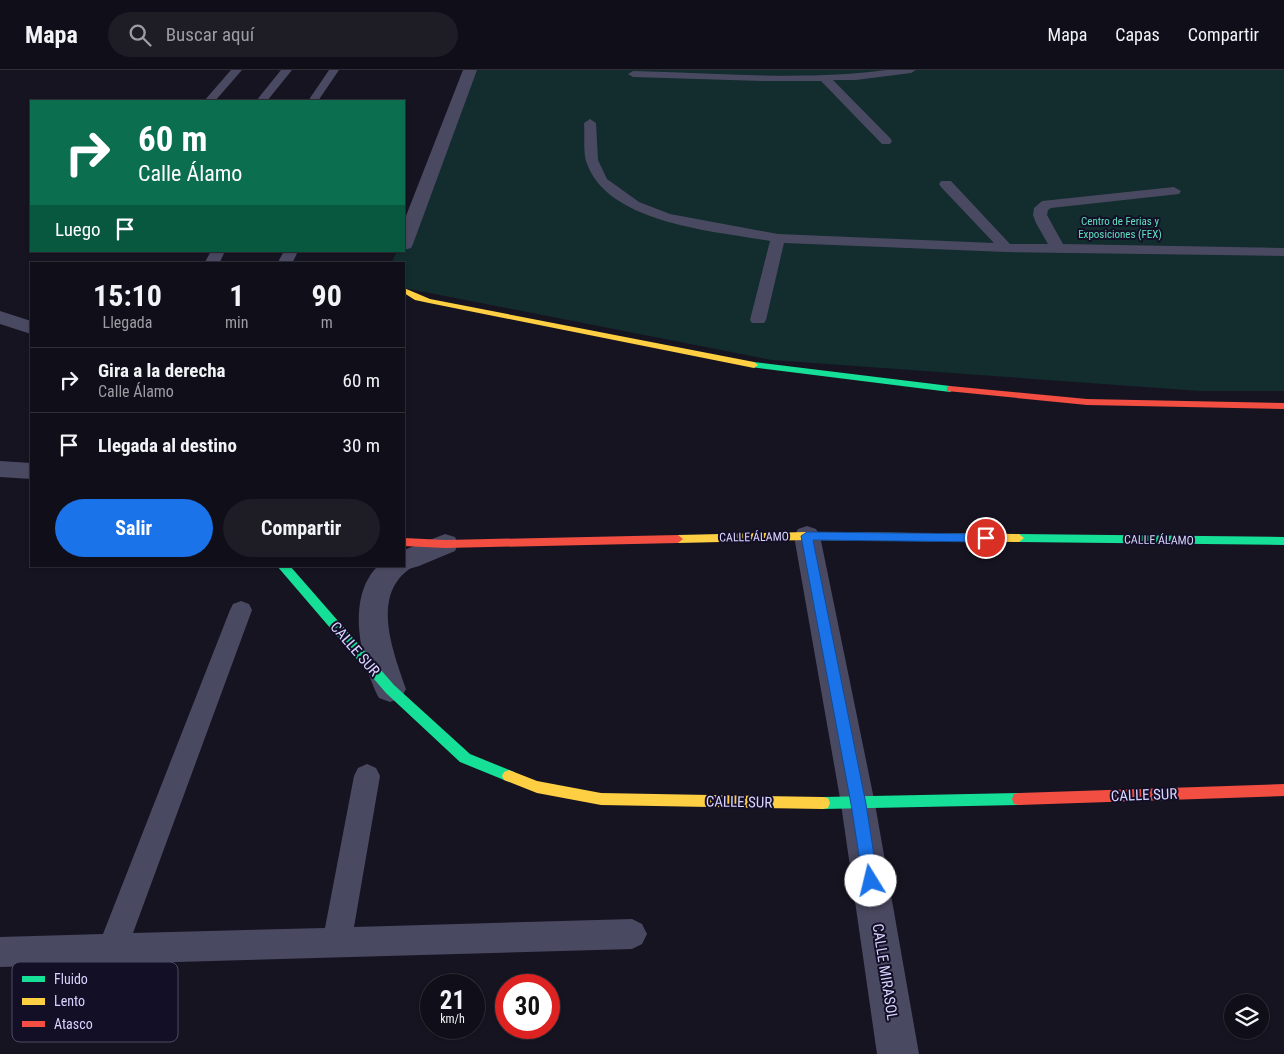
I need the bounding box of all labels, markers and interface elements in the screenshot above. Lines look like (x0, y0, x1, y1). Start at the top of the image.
search box (108, 12, 458, 57)
text: Mapa (25, 21, 78, 49)
icon: search (126, 21, 154, 49)
text: Buscar aquí (166, 23, 254, 46)
text: Mapa (1048, 24, 1087, 45)
text: Capas (1115, 24, 1160, 45)
text: Compartir (1188, 24, 1259, 45)
text: 60 m (138, 119, 207, 160)
icon: right (55, 120, 120, 185)
text: Calle Álamo (138, 161, 242, 186)
icon: arrive (111, 215, 139, 243)
park label: Centro de Ferias y Exposiciones (FEX) (1078, 215, 1162, 241)
text: Luego (55, 218, 101, 241)
text: 15:10 (93, 278, 162, 313)
text: 1 (229, 278, 244, 313)
text: 90 (312, 278, 342, 313)
text: Llegada (103, 313, 152, 332)
text: min (225, 313, 248, 332)
text: m (321, 313, 333, 332)
text: Gira a la derecha (98, 359, 225, 382)
icon: right (55, 366, 83, 394)
text: 60 m (343, 369, 380, 392)
text: Calle Álamo (98, 382, 174, 401)
icon: arrive (55, 431, 83, 459)
text: Llegada al destino (98, 434, 237, 457)
text: 30 m (343, 434, 380, 457)
button: Salir (55, 499, 213, 557)
button: Compartir (223, 499, 380, 557)
pin (965, 517, 1007, 559)
icon: arrive (972, 524, 1000, 552)
street label: CALLE ÁLAMO (719, 528, 789, 545)
street label: CALLE ÁLAMO (1124, 531, 1194, 548)
street label: CALLE SUR (326, 618, 384, 680)
street label: CALLE SUR (1110, 785, 1178, 805)
street label: CALLE SUR (706, 792, 772, 812)
position arrow (844, 854, 896, 906)
street label: CALLE MIRASOL (868, 922, 902, 1022)
legend (12, 962, 178, 1042)
text: Fluido (54, 971, 88, 987)
speed limit sign: 30 (495, 974, 560, 1039)
text: 21 (440, 986, 465, 1015)
text: Lento (54, 993, 85, 1009)
map controls (1224, 994, 1269, 1039)
button: layers (1224, 994, 1269, 1039)
text: km/h (440, 1012, 465, 1026)
text: Atasco (54, 1016, 93, 1032)

